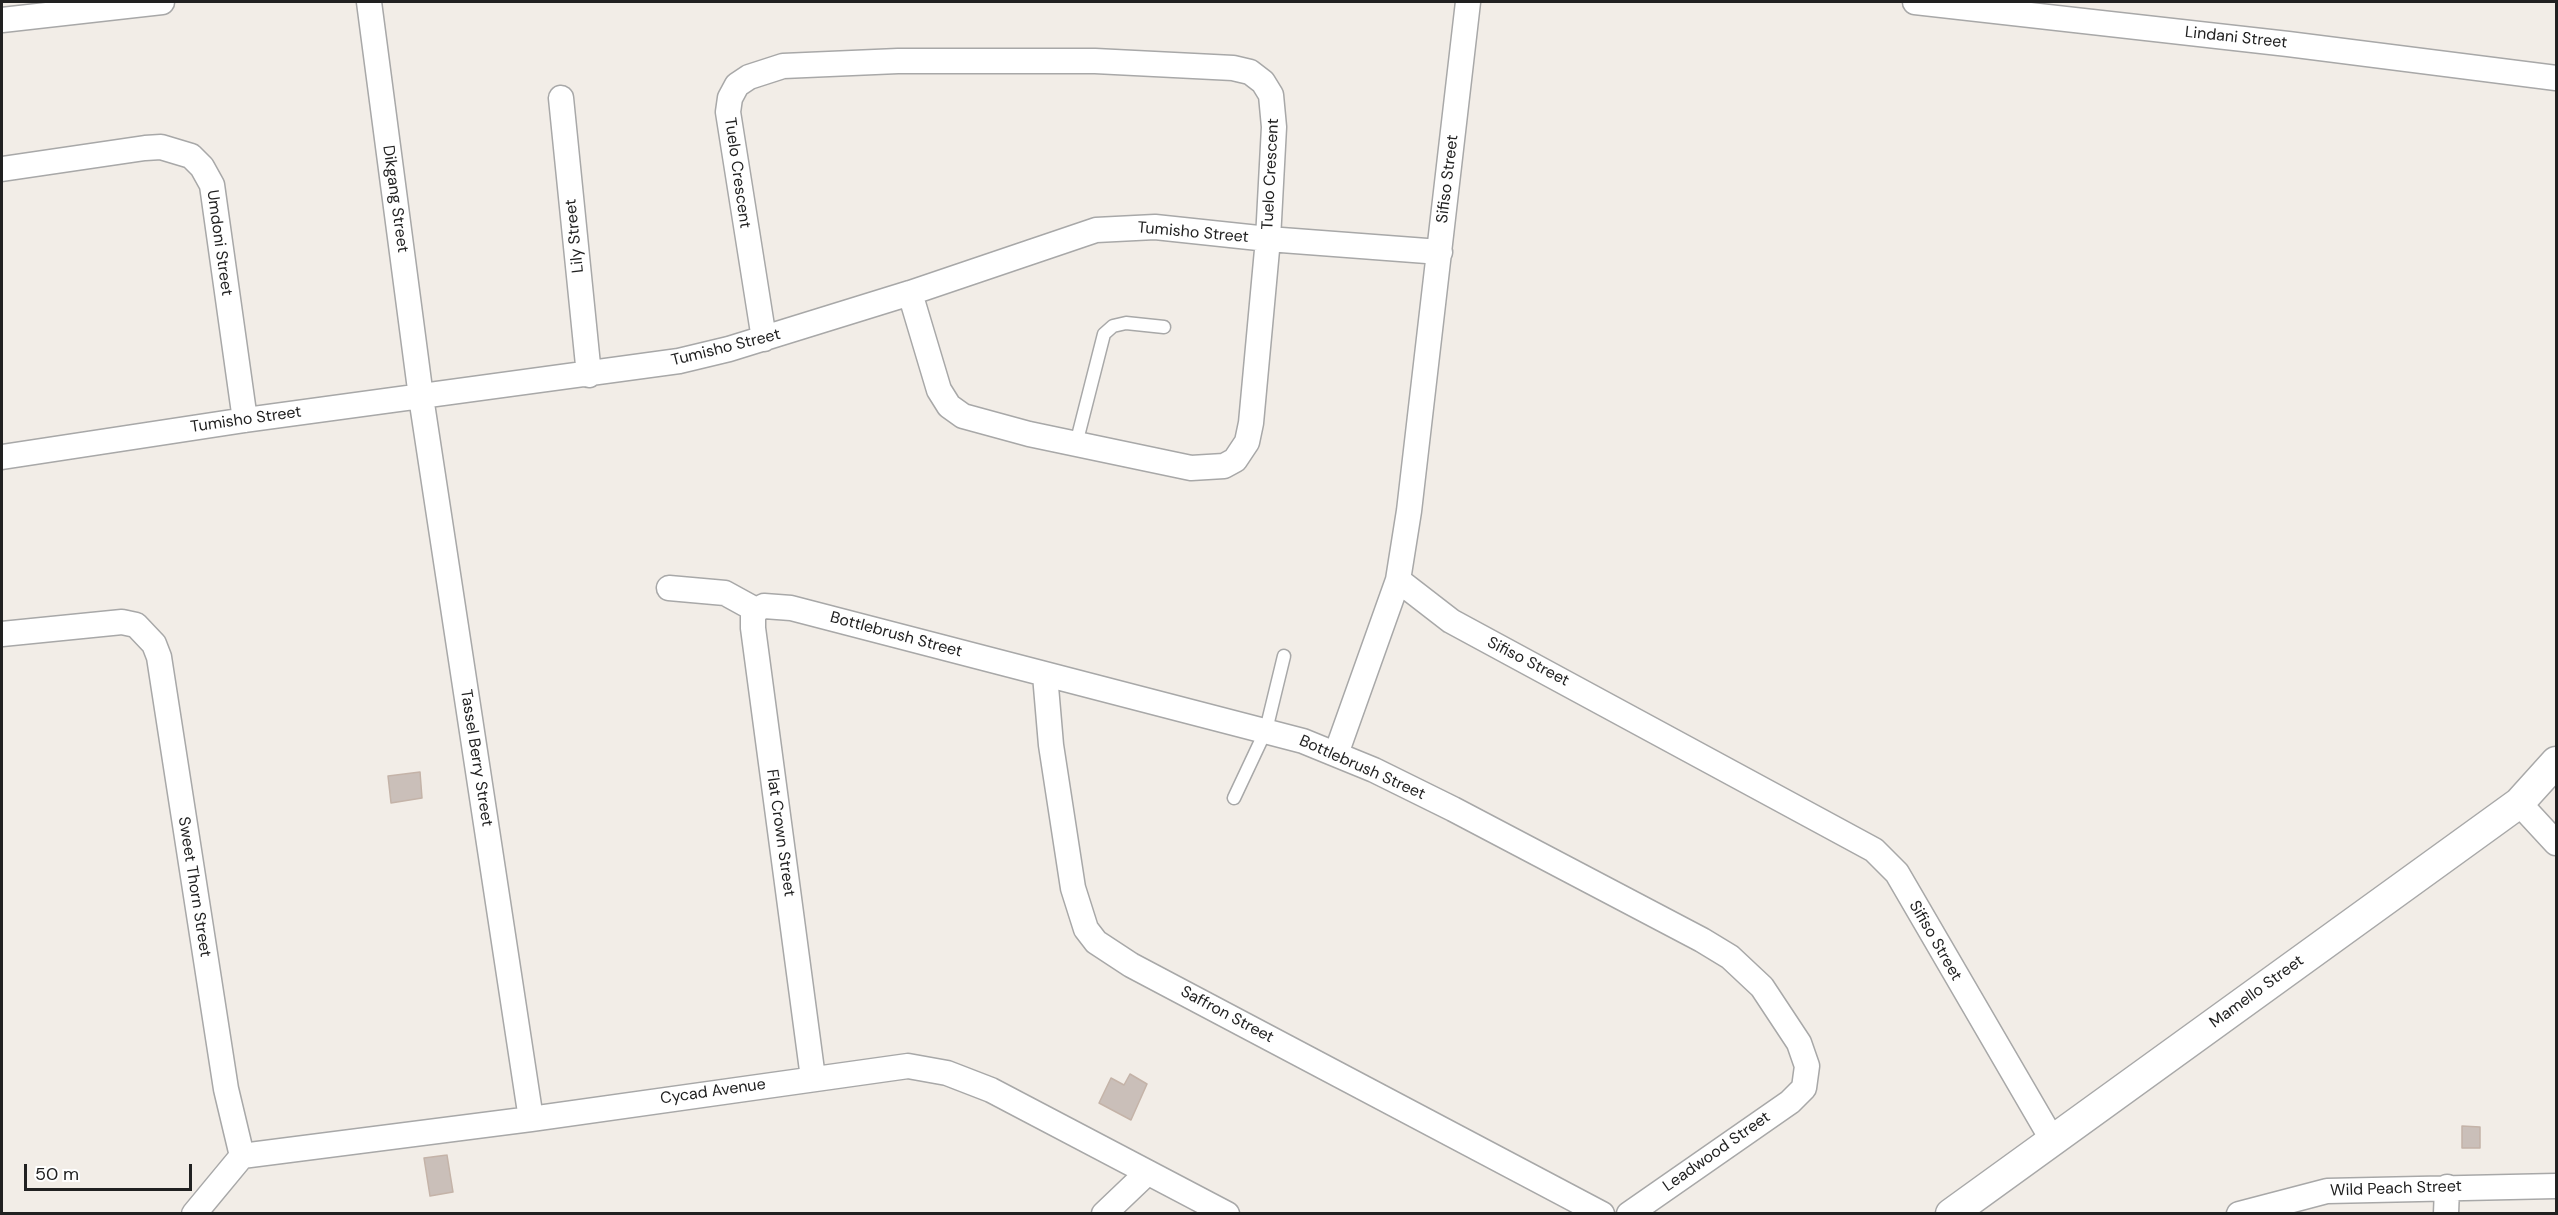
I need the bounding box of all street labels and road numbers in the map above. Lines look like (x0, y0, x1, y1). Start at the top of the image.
street label: Lindani Street (2184, 23, 2288, 53)
street label: Tuelo Crescent (720, 116, 754, 230)
street label: Tuelo Crescent (1258, 118, 1284, 230)
street label: Sifiso Street (1433, 134, 1463, 224)
street label: Dikgang Street (378, 144, 412, 254)
street label: Umdoni Street (202, 189, 236, 297)
street label: Lily Street (562, 198, 588, 274)
street label: Tumisho Street (1136, 219, 1250, 247)
street label: Tumisho Street (669, 325, 783, 371)
street label: Tumisho Street (189, 403, 303, 437)
street label: Bottlebrush Street (828, 608, 964, 662)
street label: Sifiso Street (1484, 633, 1572, 691)
street label: Tassel Berry Street (456, 688, 496, 828)
street label: Bottlebrush Street (1296, 732, 1428, 804)
street label: Flat Crown Street (762, 768, 798, 898)
street label: Sweet Thorn Street (173, 815, 215, 959)
street label: Sifiso Street (1904, 898, 1966, 984)
street label: Mamello Street (2206, 951, 2308, 1033)
street label: Saffron Street (1177, 982, 1277, 1048)
street label: Cycad Avenue (659, 1075, 767, 1109)
street label: Leadwood Street (1660, 1108, 1774, 1196)
street label: Wild Peach Street (2330, 1177, 2462, 1201)

